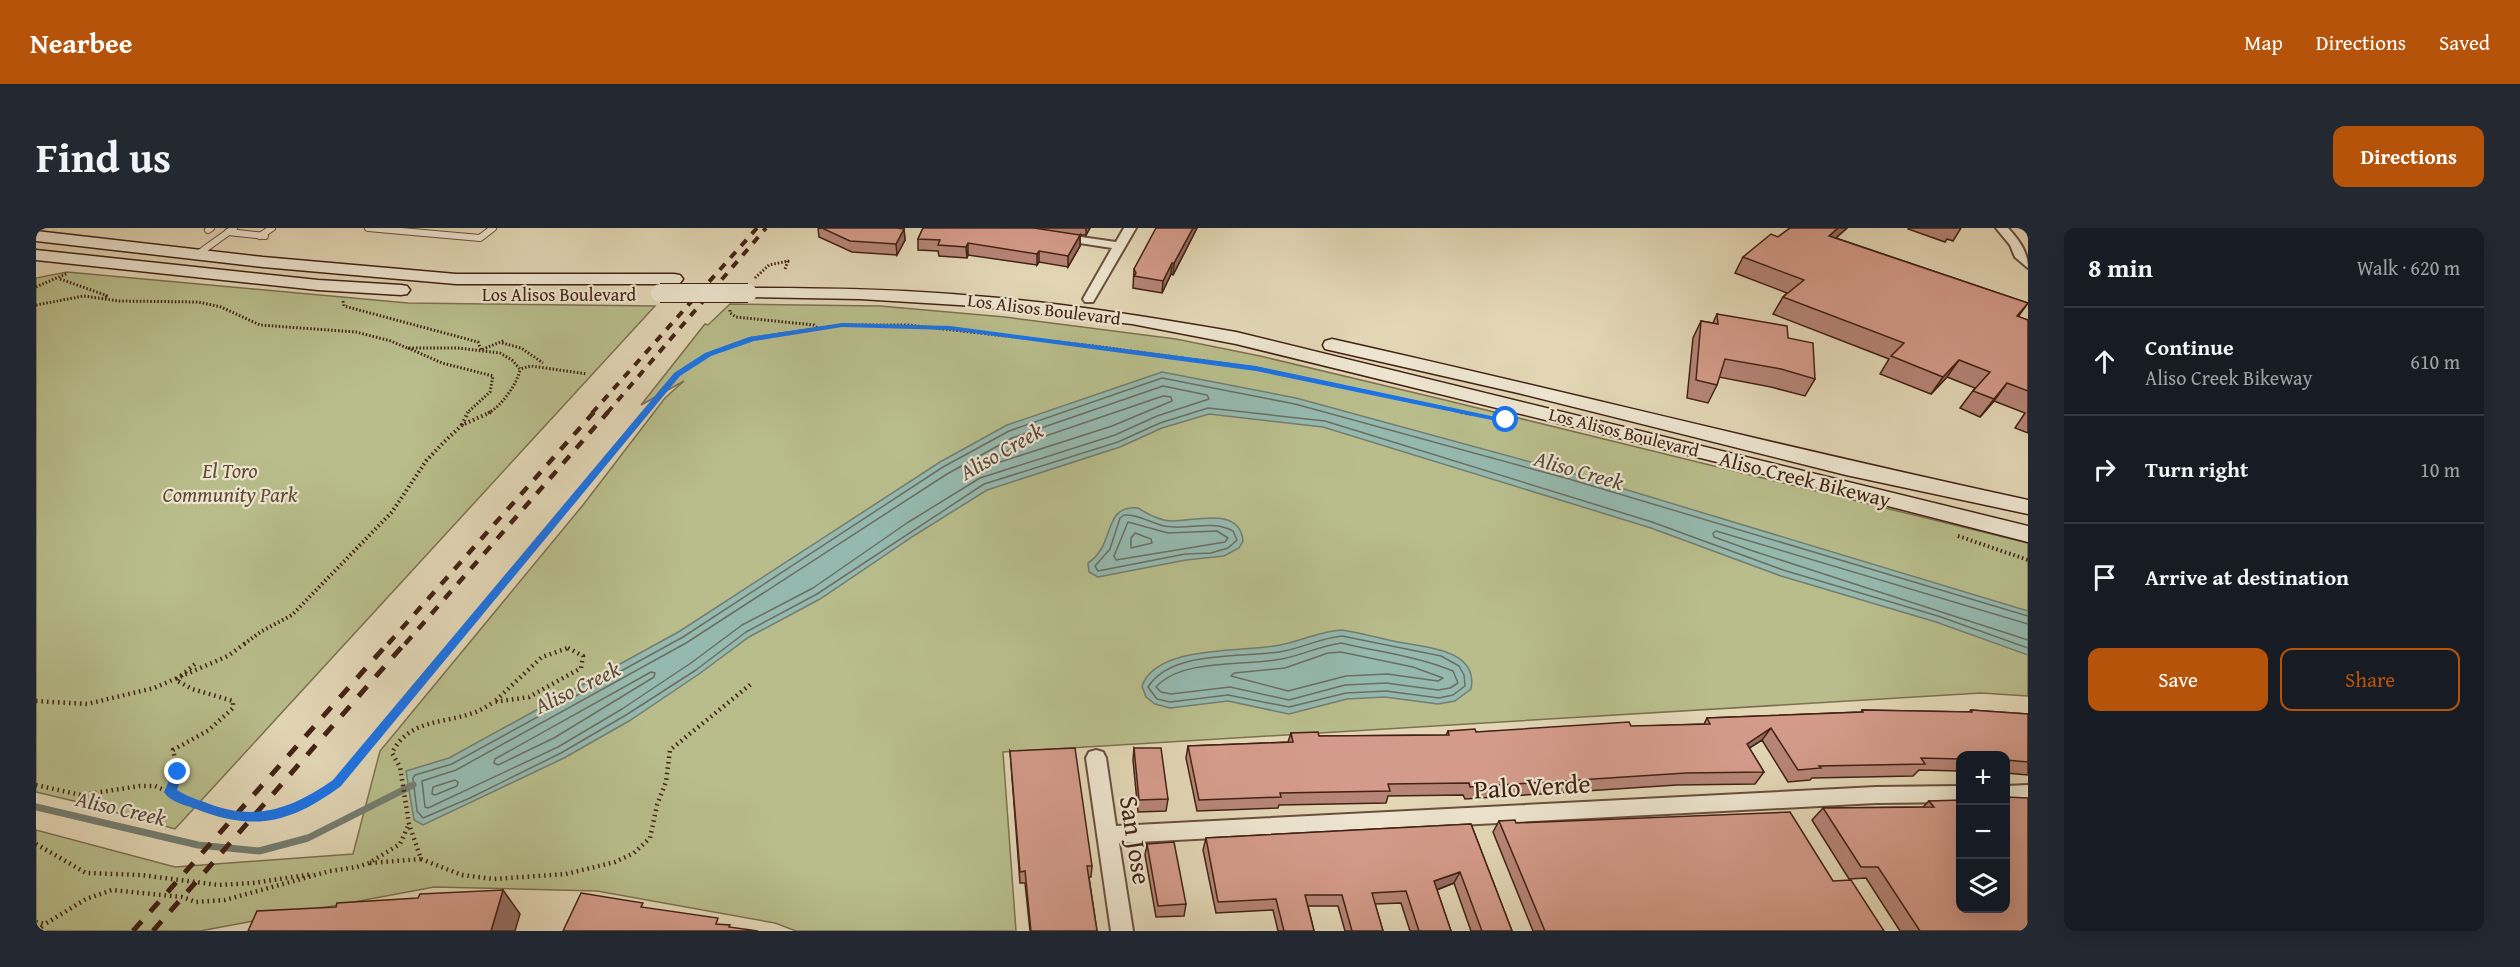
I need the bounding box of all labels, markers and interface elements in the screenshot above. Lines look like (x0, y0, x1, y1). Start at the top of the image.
text: Nearbee (30, 22, 133, 63)
text: Map (2244, 27, 2283, 58)
text: Directions (2316, 27, 2406, 58)
text: Saved (2439, 27, 2490, 58)
text: Find us (36, 126, 171, 187)
button: Directions (2333, 126, 2484, 187)
text: 8 min (2088, 248, 2153, 287)
text: Walk · 620 m (2357, 253, 2460, 282)
street label: Los Alisos Boulevard (482, 281, 636, 308)
street label: Los Alisos Boulevard (966, 286, 1123, 332)
text: Continue (2145, 331, 2234, 363)
icon: ahead (2088, 345, 2121, 378)
text: 610 m (2410, 347, 2460, 376)
text: Aliso Creek Bikeway (2145, 363, 2312, 392)
street label: Los Alisos Boulevard (1546, 400, 1702, 464)
route start (1492, 406, 1518, 432)
water label: Aliso Creek (952, 414, 1049, 488)
water label: Aliso Creek (1530, 442, 1628, 498)
street label: Aliso Creek Bikeway (1716, 443, 1895, 515)
icon: right (2088, 453, 2121, 486)
text: Turn right (2145, 453, 2248, 485)
park label: El Toro Community Park (163, 455, 298, 510)
text: 10 m (2420, 455, 2460, 484)
icon: arrive (2088, 561, 2121, 594)
text: Arrive at destination (2145, 561, 2349, 593)
button: Save (2088, 648, 2268, 711)
button: Share (2280, 648, 2460, 711)
water label: Aliso Creek (528, 652, 626, 722)
map controls (1956, 751, 2010, 913)
button: + (1956, 751, 2010, 805)
route end (164, 758, 190, 784)
street label: Palo Verde (1473, 763, 1591, 809)
water label: Aliso Creek (72, 782, 170, 834)
street label: San Jose (1110, 793, 1162, 887)
button: − (1956, 805, 2010, 859)
button: layers (1956, 859, 2010, 913)

